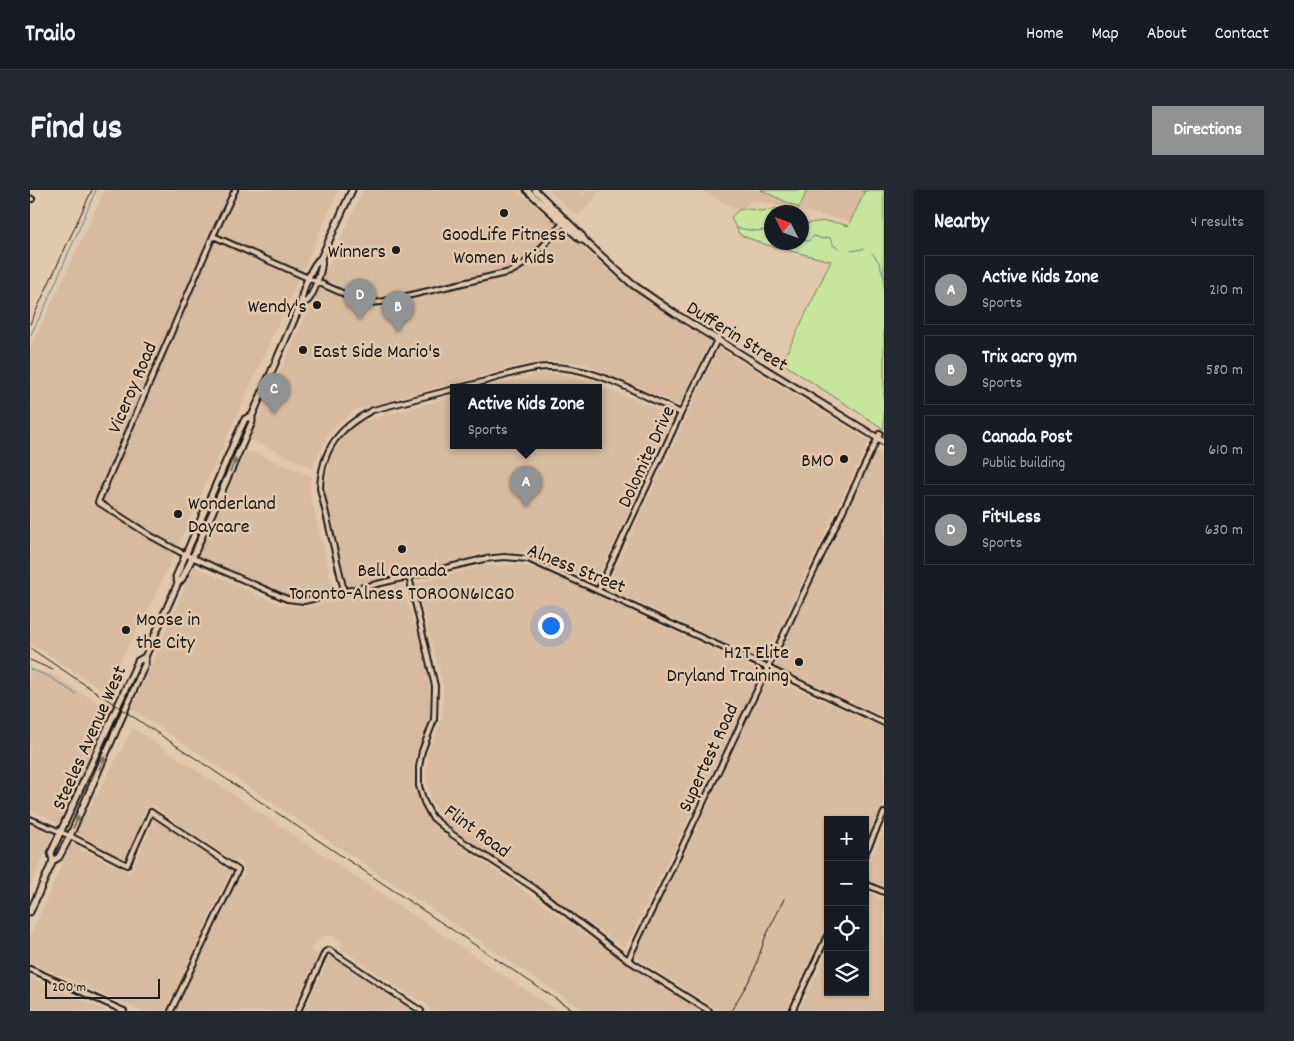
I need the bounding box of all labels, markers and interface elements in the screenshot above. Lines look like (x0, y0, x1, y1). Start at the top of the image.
text: Trailo (25, 18, 76, 52)
text: Home (1026, 22, 1063, 47)
text: Map (1091, 22, 1119, 47)
text: About (1147, 22, 1187, 47)
text: Contact (1215, 22, 1269, 47)
text: Find us (30, 105, 122, 155)
button: Directions (1152, 106, 1264, 155)
north arrow (764, 205, 809, 250)
marker: GoodLife Fitness Women & Kids (498, 207, 510, 219)
text: Nearby (934, 208, 989, 238)
text: 4 results (1191, 211, 1244, 234)
place label: GoodLife Fitness Women & Kids (442, 222, 566, 273)
place label: Winners (328, 239, 386, 267)
marker: Winners (390, 244, 402, 256)
text: Active Kids Zone (982, 265, 1099, 292)
pin: D (344, 279, 376, 320)
text: A (947, 279, 955, 302)
text: 210 m (1209, 279, 1243, 302)
pin: B (382, 291, 414, 332)
text: Sports (982, 292, 1022, 315)
place label: Wendy's (248, 294, 307, 322)
street label: Dufferin Street (680, 295, 792, 380)
marker: Wendy's (311, 299, 323, 311)
street label: Viceroy Road (102, 338, 166, 438)
place label: East Side Mario's (313, 339, 441, 367)
marker: East Side Mario's (297, 344, 309, 356)
text: Trix acro gym (982, 345, 1077, 372)
text: B (947, 359, 955, 382)
text: 580 m (1206, 359, 1243, 382)
text: Sports (982, 372, 1022, 395)
pin: C (258, 373, 290, 414)
popup (450, 384, 602, 449)
text: Active Kids Zone (468, 392, 584, 419)
street label: Dolomite Drive (612, 402, 684, 513)
text: Sports (468, 419, 508, 442)
text: Canada Post (982, 425, 1072, 452)
text: C (947, 439, 955, 462)
text: 610 m (1208, 439, 1243, 462)
place label: BMO (801, 448, 834, 476)
text: Public building (982, 452, 1065, 475)
marker: BMO (838, 453, 850, 465)
one-way arrow (230, 458, 238, 472)
pin: A (510, 466, 542, 507)
place label: Wonderland Daycare (188, 491, 276, 542)
text: Fit4Less (982, 505, 1041, 532)
marker: Wonderland Daycare (172, 508, 184, 520)
text: D (947, 519, 955, 542)
text: 630 m (1205, 519, 1243, 542)
text: Sports (982, 532, 1022, 555)
street label: Alness Street (523, 537, 629, 602)
marker: Bell Canada Toronto-Alness TOROON61CG0 (396, 543, 408, 555)
place label: Bell Canada Toronto-Alness TOROON61CG0 (289, 558, 515, 609)
place label: Moose in the City (136, 607, 200, 658)
your location (538, 613, 564, 639)
marker: Moose in the City (120, 624, 132, 636)
place label: H2T Elite Dryland Training (666, 640, 789, 691)
marker: H2T Elite Dryland Training (793, 656, 805, 668)
street label: Steeles Avenue West (46, 661, 135, 815)
street label: Supertest Road (672, 699, 747, 817)
one-way arrow (99, 756, 107, 770)
street label: Flint Road (437, 799, 515, 866)
one-way arrow (72, 815, 80, 829)
map controls (824, 816, 869, 996)
button: + (824, 816, 869, 861)
button: − (824, 861, 869, 906)
button: locate (824, 906, 869, 951)
button: layers (824, 951, 869, 996)
scale bar (45, 976, 160, 999)
text: 200 m (52, 978, 86, 998)

